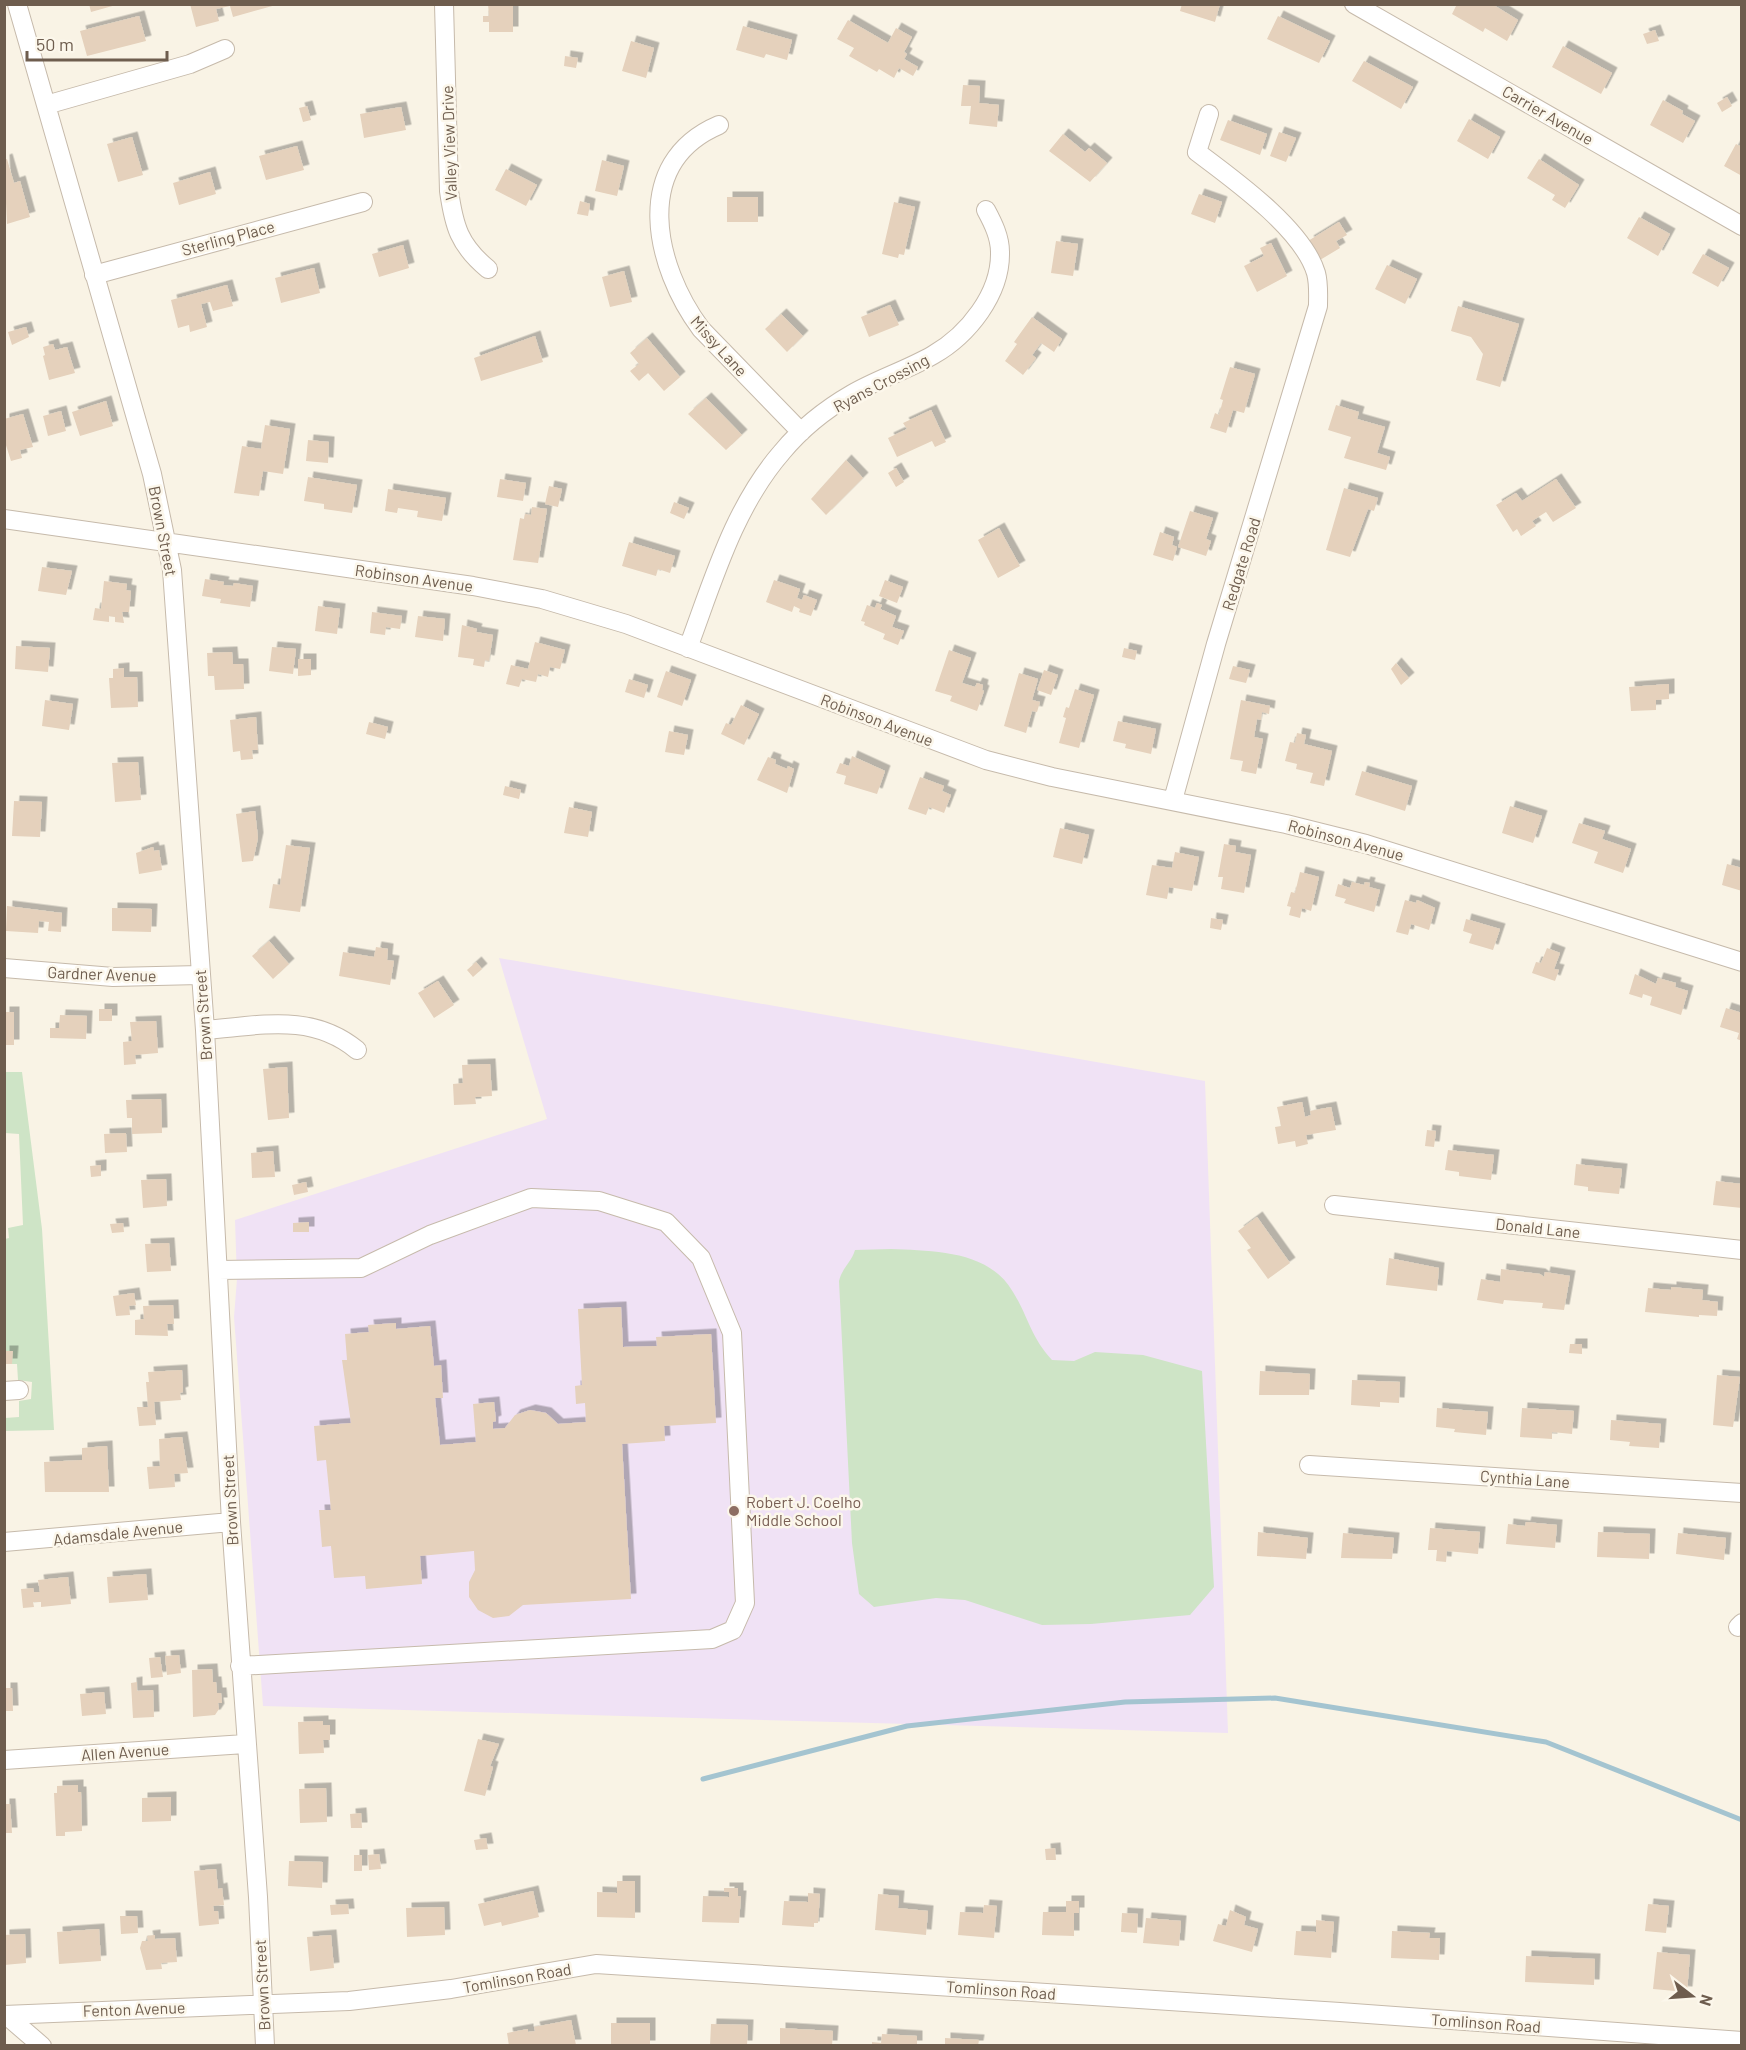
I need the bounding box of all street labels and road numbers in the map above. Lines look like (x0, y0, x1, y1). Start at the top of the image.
street label: Carrier Avenue (1499, 81, 1597, 148)
street label: Valley View Drive (437, 85, 460, 201)
street label: Sterling Place (179, 216, 276, 259)
street label: Missy Lane (687, 311, 752, 380)
street label: Ryans Crossing (830, 349, 932, 416)
street label: Brown Street (145, 484, 182, 577)
street label: Redgate Road (1217, 515, 1264, 613)
street label: Robinson Avenue (354, 560, 474, 595)
street label: Robinson Avenue (818, 689, 936, 750)
street label: Robinson Avenue (1286, 815, 1406, 864)
street label: Gardner Avenue (47, 962, 157, 985)
street label: Brown Street (190, 969, 215, 1061)
street label: Donald Lane (1495, 1214, 1581, 1241)
street label: Brown Street (218, 1454, 241, 1546)
street label: Cynthia Lane (1480, 1466, 1571, 1491)
street label: Adamsdale Avenue (52, 1516, 184, 1549)
street label: Allen Avenue (80, 1739, 170, 1764)
street label: Brown Street (250, 1939, 273, 2031)
street label: Tomlinson Road (461, 1959, 573, 1996)
street label: Tomlinson Road (946, 1976, 1057, 2003)
street label: Fenton Avenue (82, 1997, 186, 2020)
street label: Tomlinson Road (1431, 2009, 1542, 2036)

